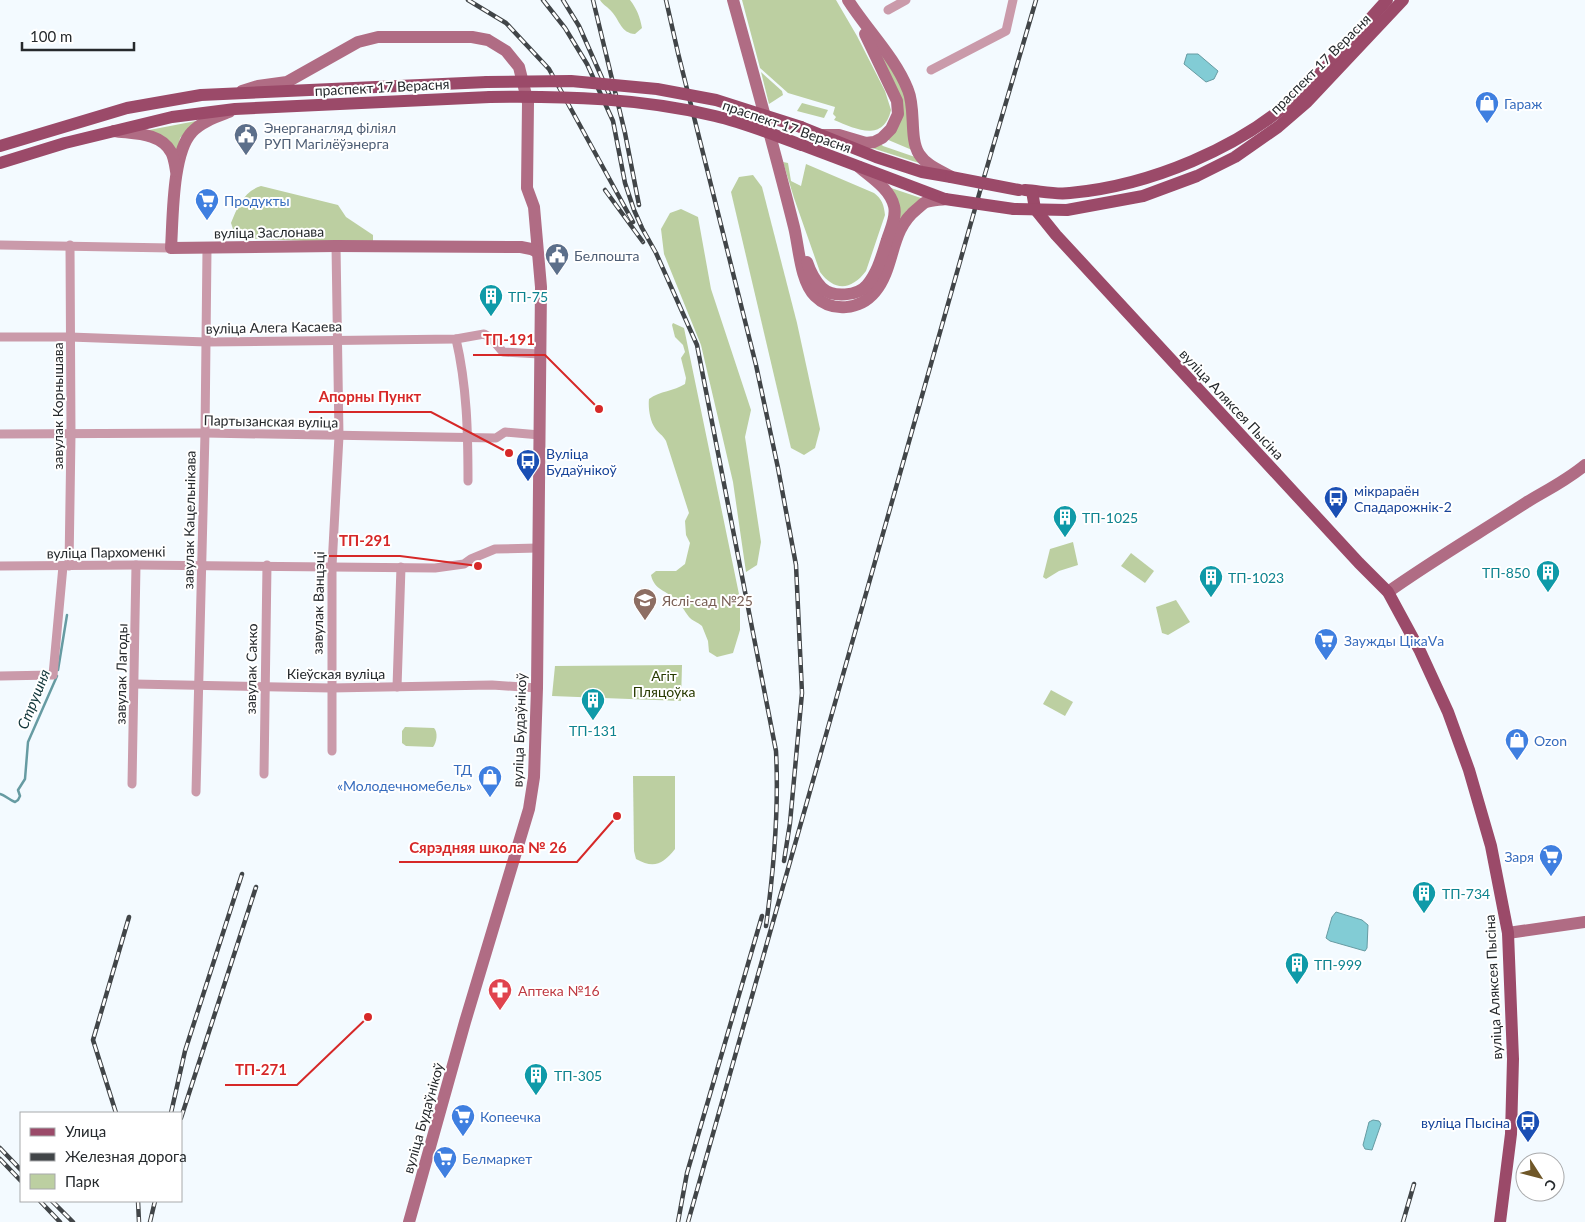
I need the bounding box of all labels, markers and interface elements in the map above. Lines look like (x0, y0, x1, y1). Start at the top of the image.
street label: праспект 17 Верасня (1266, 10, 1374, 118)
scale bar (22, 20, 135, 52)
text: 100 m (30, 27, 72, 45)
street label: праспект 17 Верасня (314, 75, 450, 99)
shop icon: Гараж (1474, 90, 1500, 124)
place label: Гараж (1504, 95, 1542, 112)
street label: праспект 17 Верасня (720, 96, 854, 156)
place label: Энерганагляд філіял РУП Магілёўэнерга (264, 119, 396, 152)
public building icon: Энерганагляд філіял РУП Магілёўэнерга (233, 122, 259, 156)
supermarket icon: Продукты (194, 187, 220, 221)
place label: Продукты (224, 192, 290, 209)
street label: вуліца Заслонава (214, 223, 324, 241)
public building icon: Белпошта (544, 242, 570, 276)
place label: Белпошта (574, 247, 640, 264)
building icon: ТП-75 (478, 283, 504, 317)
place label: ТП-75 (508, 288, 548, 305)
street label: вуліца Алега Касаева (206, 317, 342, 337)
callout: ТП-191 (473, 325, 545, 355)
text: ТП-191 (483, 330, 535, 348)
street label: завулак Корнышава (49, 342, 66, 470)
street label: вуліца Аляксея Пысіна (1176, 345, 1288, 463)
callout: Апорны Пункт (309, 382, 431, 412)
text: Апорны Пункт (318, 387, 422, 405)
street label: Партызанская вуліца (204, 411, 339, 431)
place label: Вуліца Будаўнікоў (546, 445, 617, 478)
bus stop icon: Вуліца Будаўнікоў (515, 448, 541, 482)
street label: завулак Кацельнікава (179, 450, 199, 590)
place label: мікрараён Спадарожнік-2 (1354, 482, 1452, 515)
bus stop icon: мікрараён Спадарожнік-2 (1323, 485, 1349, 519)
building icon: ТП-1025 (1052, 504, 1078, 538)
place label: ТП-1025 (1082, 509, 1138, 526)
callout: ТП-291 (329, 526, 400, 556)
text: ТП-291 (339, 531, 391, 549)
street label: вуліца Пархоменкі (46, 542, 166, 562)
street label: завулак Ванцэці (309, 551, 327, 655)
building icon: ТП-850 (1535, 559, 1561, 593)
building icon: ТП-1023 (1198, 564, 1224, 598)
place label: ТП-850 (1482, 564, 1530, 581)
place label: ТП-1023 (1228, 569, 1284, 586)
school or university icon: Яслі-сад №25 (632, 587, 658, 621)
place label: Яслі-сад №25 (661, 592, 753, 609)
street label: завулак Лагоды (112, 623, 130, 725)
street label: завулак Сакко (242, 623, 260, 715)
supermarket icon: Заужды ЦікаVа (1313, 627, 1339, 661)
place label: Заужды ЦікаVа (1344, 632, 1444, 649)
street label: Кіеўская вуліца (287, 665, 385, 682)
water label: Струшня (13, 666, 53, 732)
park label: Агіт Пляцоўка (633, 667, 695, 700)
street label: вуліца Будаўнікоў (509, 672, 530, 788)
building icon: ТП-131 (580, 687, 606, 721)
place label: ТП-131 (569, 722, 617, 739)
shop icon: Ozon (1504, 727, 1530, 761)
place label: Ozon (1534, 732, 1567, 749)
place label: ТД «Молодечномебель» (337, 761, 472, 794)
shop icon: ТД «Молодечномебель» (477, 764, 503, 798)
callout: Сярэдняя школа № 26 (399, 832, 577, 862)
text: Сярэдняя школа № 26 (409, 838, 567, 856)
supermarket icon: Заря (1538, 843, 1564, 877)
place label: Заря (1504, 848, 1534, 865)
building icon: ТП-734 (1411, 880, 1437, 914)
place label: ТП-734 (1442, 885, 1490, 902)
street label: вуліца Аляксея Пысіна (1481, 914, 1505, 1060)
building icon: ТП-999 (1284, 951, 1310, 985)
place label: ТП-999 (1314, 956, 1362, 973)
pharmacy icon: Аптека №16 (487, 977, 513, 1011)
place label: Аптека №16 (518, 982, 600, 999)
callout: ТП-271 (225, 1055, 297, 1085)
text: ТП-271 (235, 1060, 287, 1078)
street label: вуліца Будаўнікоў (399, 1060, 447, 1175)
building icon: ТП-305 (523, 1062, 549, 1096)
place label: ТП-305 (554, 1067, 602, 1084)
supermarket icon: Копеечка (450, 1103, 476, 1137)
place label: Копеечка (480, 1108, 541, 1125)
bus stop icon: вуліца Пысіна (1515, 1109, 1541, 1143)
legend (20, 1112, 182, 1202)
place label: вуліца Пысіна (1421, 1114, 1510, 1131)
text: Улица (65, 1122, 106, 1140)
supermarket icon: Белмаркет (432, 1145, 458, 1179)
text: Железная дорога (65, 1147, 187, 1165)
place label: Белмаркет (462, 1150, 532, 1167)
north arrow (1515, 1152, 1565, 1202)
text: Парк (65, 1172, 100, 1190)
text: С (1541, 1176, 1561, 1194)

